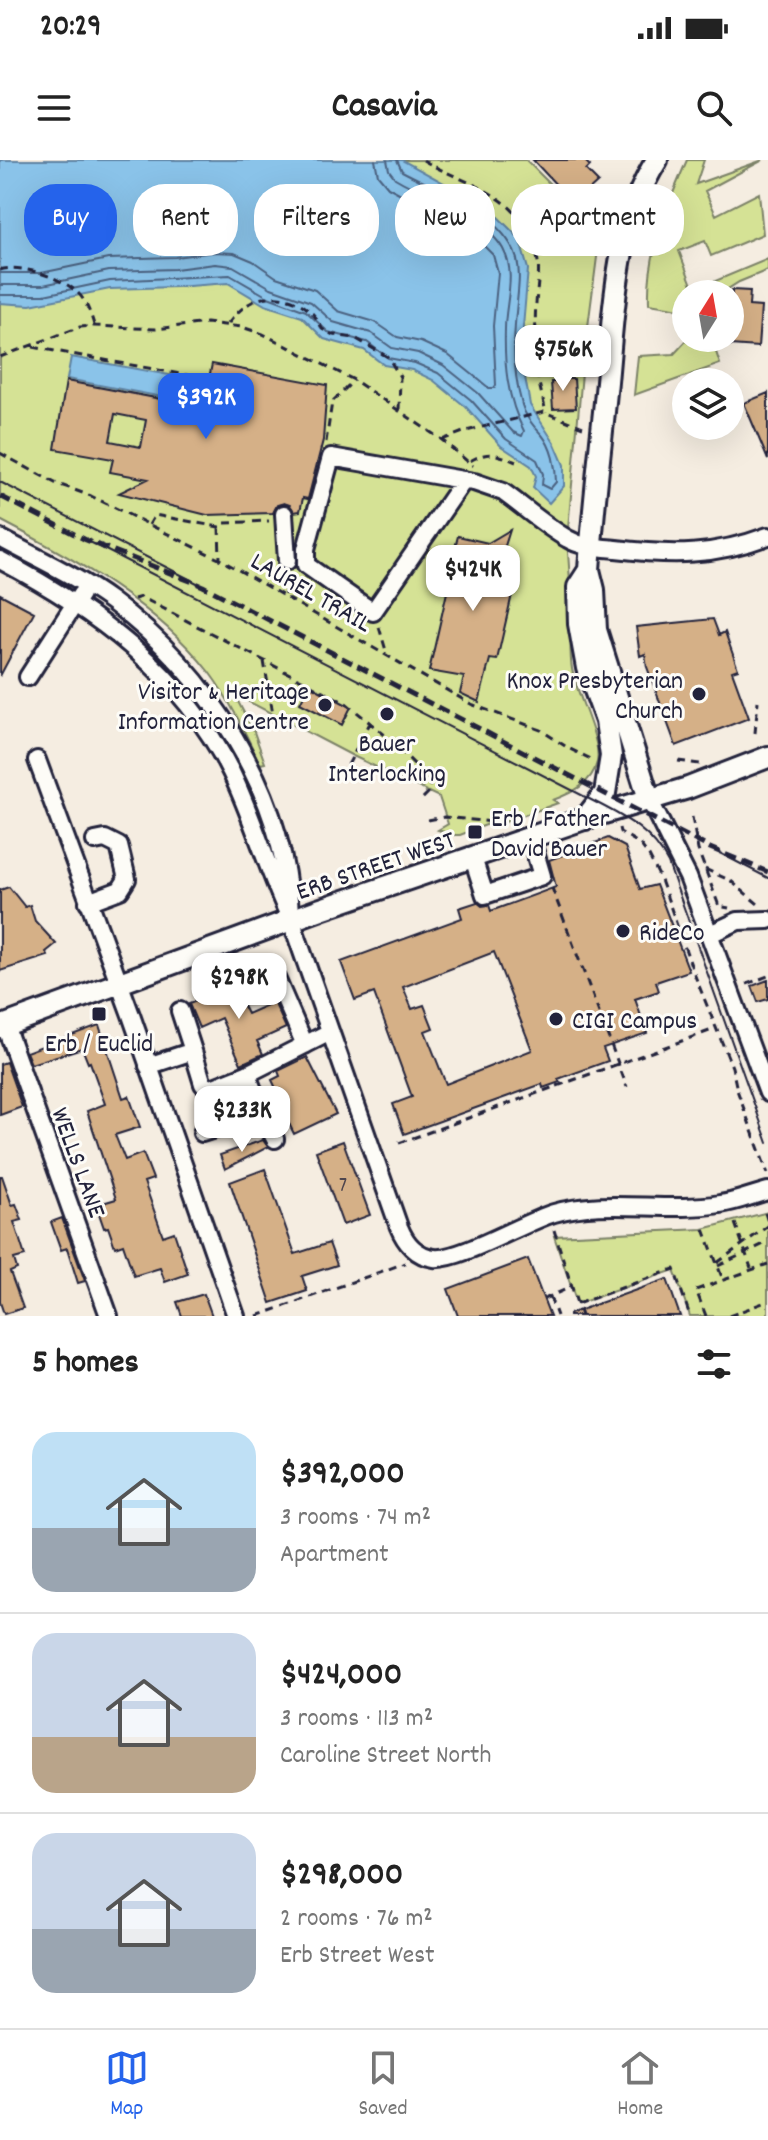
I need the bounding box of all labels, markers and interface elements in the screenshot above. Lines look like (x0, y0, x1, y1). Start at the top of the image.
text: 20:29 (40, 7, 101, 50)
text: Casavia (331, 82, 437, 134)
icon: menu (32, 86, 76, 130)
icon: search (692, 86, 736, 130)
chip: Buy (24, 184, 117, 256)
chip: Rent (133, 184, 238, 256)
chip: Filters (254, 184, 379, 256)
chip: New (395, 184, 495, 256)
chip: Apartment (511, 184, 684, 256)
north arrow (672, 280, 744, 352)
map controls (672, 280, 744, 440)
pin: $756K (507, 325, 619, 393)
text: $756K (533, 332, 593, 369)
button: layers (672, 368, 744, 440)
pin: $392K (150, 373, 262, 441)
text: $392K (176, 380, 236, 417)
street label: LAUREL TRAIL (243, 544, 378, 644)
pin: $424K (417, 545, 529, 613)
text: $424K (444, 552, 502, 589)
place label: Knox Presbyterian Church (507, 664, 683, 731)
place label: Visitor & Heritage Information Centre (118, 675, 309, 742)
marker: Knox Presbyterian Church (690, 685, 708, 703)
marker: Visitor & Heritage Information Centre (316, 696, 334, 714)
marker: Bauer Interlocking (378, 705, 396, 723)
place label: Bauer Interlocking (328, 727, 446, 794)
place label: Erb / Father David Bauer (491, 802, 610, 869)
street label: ERB STREET WEST (292, 823, 461, 912)
marker: Erb / Father David Bauer (466, 823, 484, 841)
place label: RideCo (639, 916, 704, 953)
marker: RideCo (614, 922, 632, 940)
pin: $298K (183, 953, 295, 1021)
text: $298K (210, 960, 268, 997)
place label: CIGI Campus (572, 1004, 697, 1041)
marker: Erb / Euclid (90, 1005, 108, 1023)
marker: CIGI Campus (547, 1010, 565, 1028)
place label: Erb / Euclid (45, 1027, 153, 1064)
pin: $233K (186, 1086, 298, 1154)
text: $233K (212, 1093, 272, 1130)
street label: WELLS LANE (40, 1103, 114, 1224)
house number: 7 (339, 1171, 347, 1202)
text: 5 homes (32, 1340, 139, 1389)
icon: filters (692, 1342, 736, 1386)
text: $392,000 (280, 1451, 405, 1500)
icon: home (96, 1464, 192, 1560)
text: 3 rooms · 74 m² (280, 1500, 431, 1537)
text: Apartment (280, 1537, 389, 1574)
text: $424,000 (280, 1652, 402, 1701)
icon: home (96, 1665, 192, 1761)
text: 3 rooms · 113 m² (280, 1701, 433, 1738)
text: Caroline Street North (280, 1738, 491, 1775)
text: $298,000 (280, 1852, 403, 1901)
icon: home (96, 1865, 192, 1961)
text: 2 rooms · 76 m² (280, 1901, 433, 1938)
text: Erb Street West (280, 1938, 435, 1975)
tab: Map (105, 2046, 149, 2125)
tab: Saved (358, 2046, 408, 2125)
tab: Home (617, 2046, 663, 2125)

